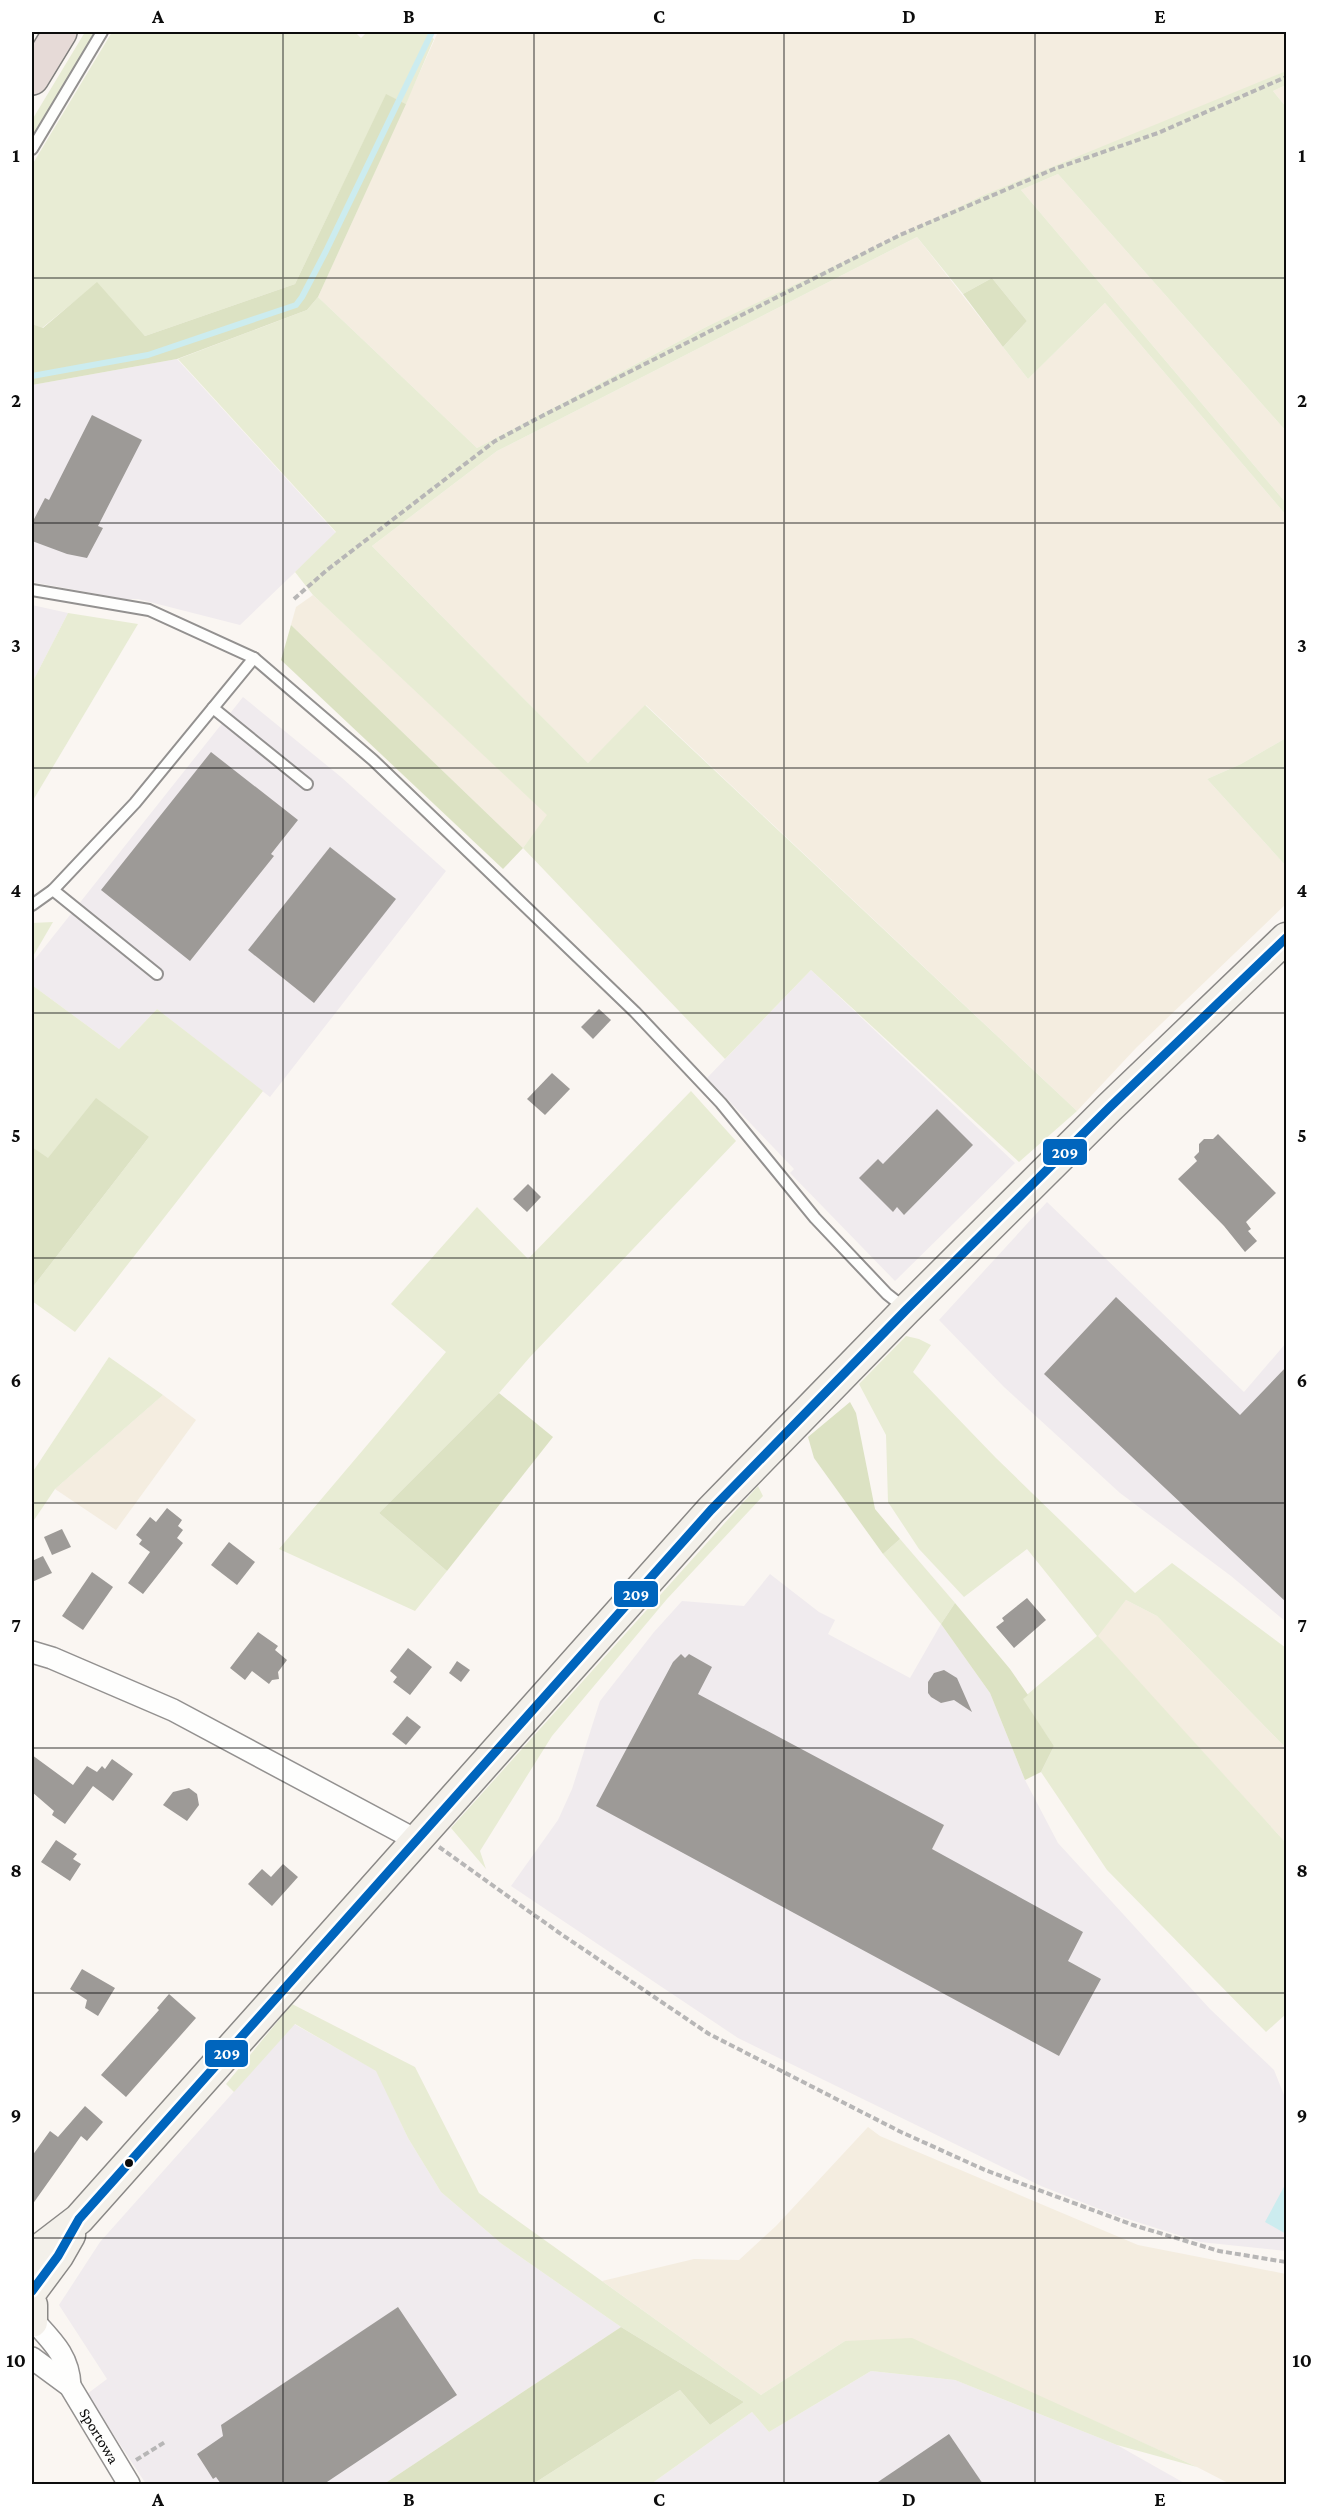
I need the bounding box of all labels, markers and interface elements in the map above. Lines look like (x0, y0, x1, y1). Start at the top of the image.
text: A (151, 5, 165, 27)
text: B (403, 5, 415, 27)
text: C (653, 5, 665, 27)
text: D (902, 5, 916, 27)
text: E (1154, 5, 1166, 27)
text: 1 (12, 144, 20, 166)
text: 1 (1298, 144, 1306, 166)
text: 2 (11, 389, 21, 411)
text: 2 (1297, 389, 1307, 411)
text: 3 (11, 634, 21, 656)
text: 3 (1297, 634, 1307, 656)
text: 4 (11, 879, 22, 901)
text: 4 (1297, 879, 1308, 901)
text: 5 (11, 1124, 21, 1146)
text: 5 (1297, 1124, 1307, 1146)
line badge: 209 (1042, 1138, 1088, 1166)
text: 209 (1052, 1144, 1078, 1161)
text: 6 (11, 1369, 21, 1391)
text: 6 (1297, 1369, 1307, 1391)
line badge: 209 (613, 1580, 659, 1608)
text: 209 (623, 1586, 649, 1603)
text: 7 (11, 1614, 21, 1636)
text: 7 (1297, 1614, 1307, 1636)
text: 8 (10, 1859, 22, 1881)
text: 8 (1296, 1859, 1308, 1881)
line badge: 209 (204, 2039, 249, 2068)
text: 209 (214, 2045, 240, 2062)
text: 9 (11, 2104, 21, 2126)
text: 9 (1297, 2104, 1307, 2126)
unlabelled marker (123, 2157, 135, 2169)
text: 10 (6, 2349, 26, 2371)
text: 10 (1292, 2349, 1312, 2371)
street label: Sportowa (77, 2405, 123, 2467)
text: A (151, 2488, 165, 2510)
text: B (403, 2488, 415, 2510)
text: C (653, 2488, 665, 2510)
text: D (902, 2488, 916, 2510)
text: E (1154, 2488, 1166, 2510)

